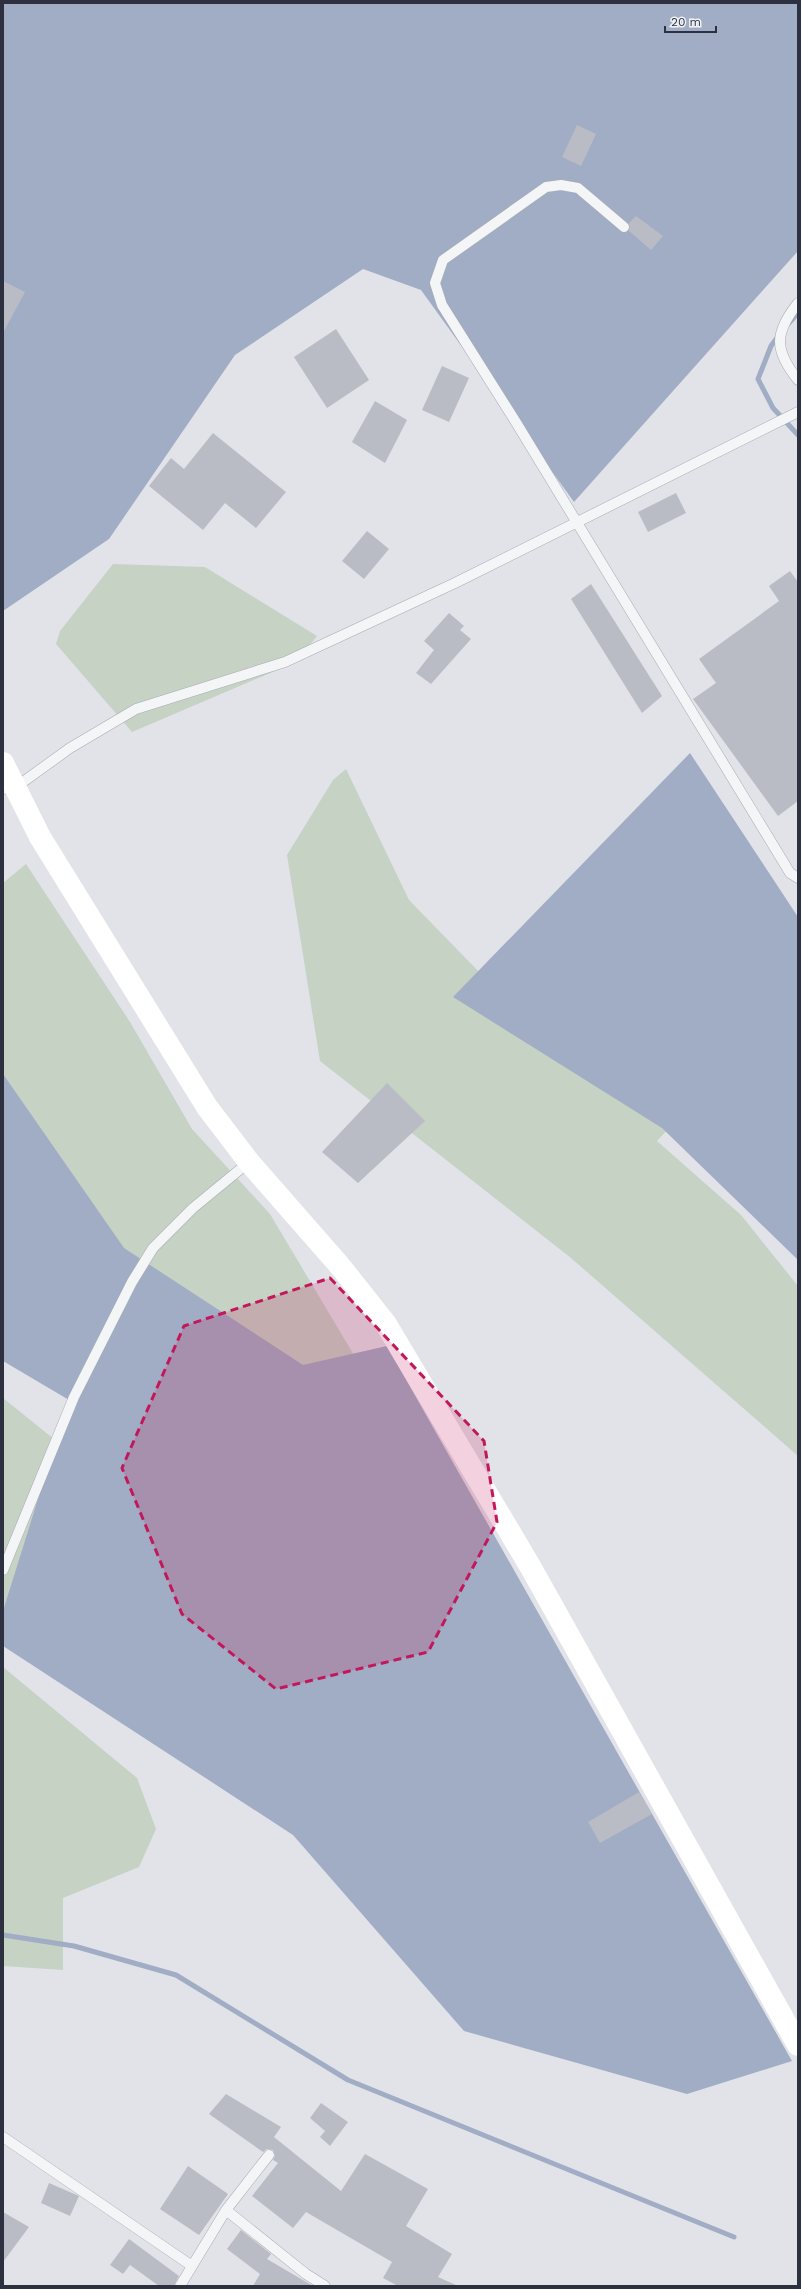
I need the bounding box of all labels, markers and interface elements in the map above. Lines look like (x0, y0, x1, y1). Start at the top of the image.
scale bar (665, 8, 716, 34)
text: 20 m (671, 15, 701, 29)

